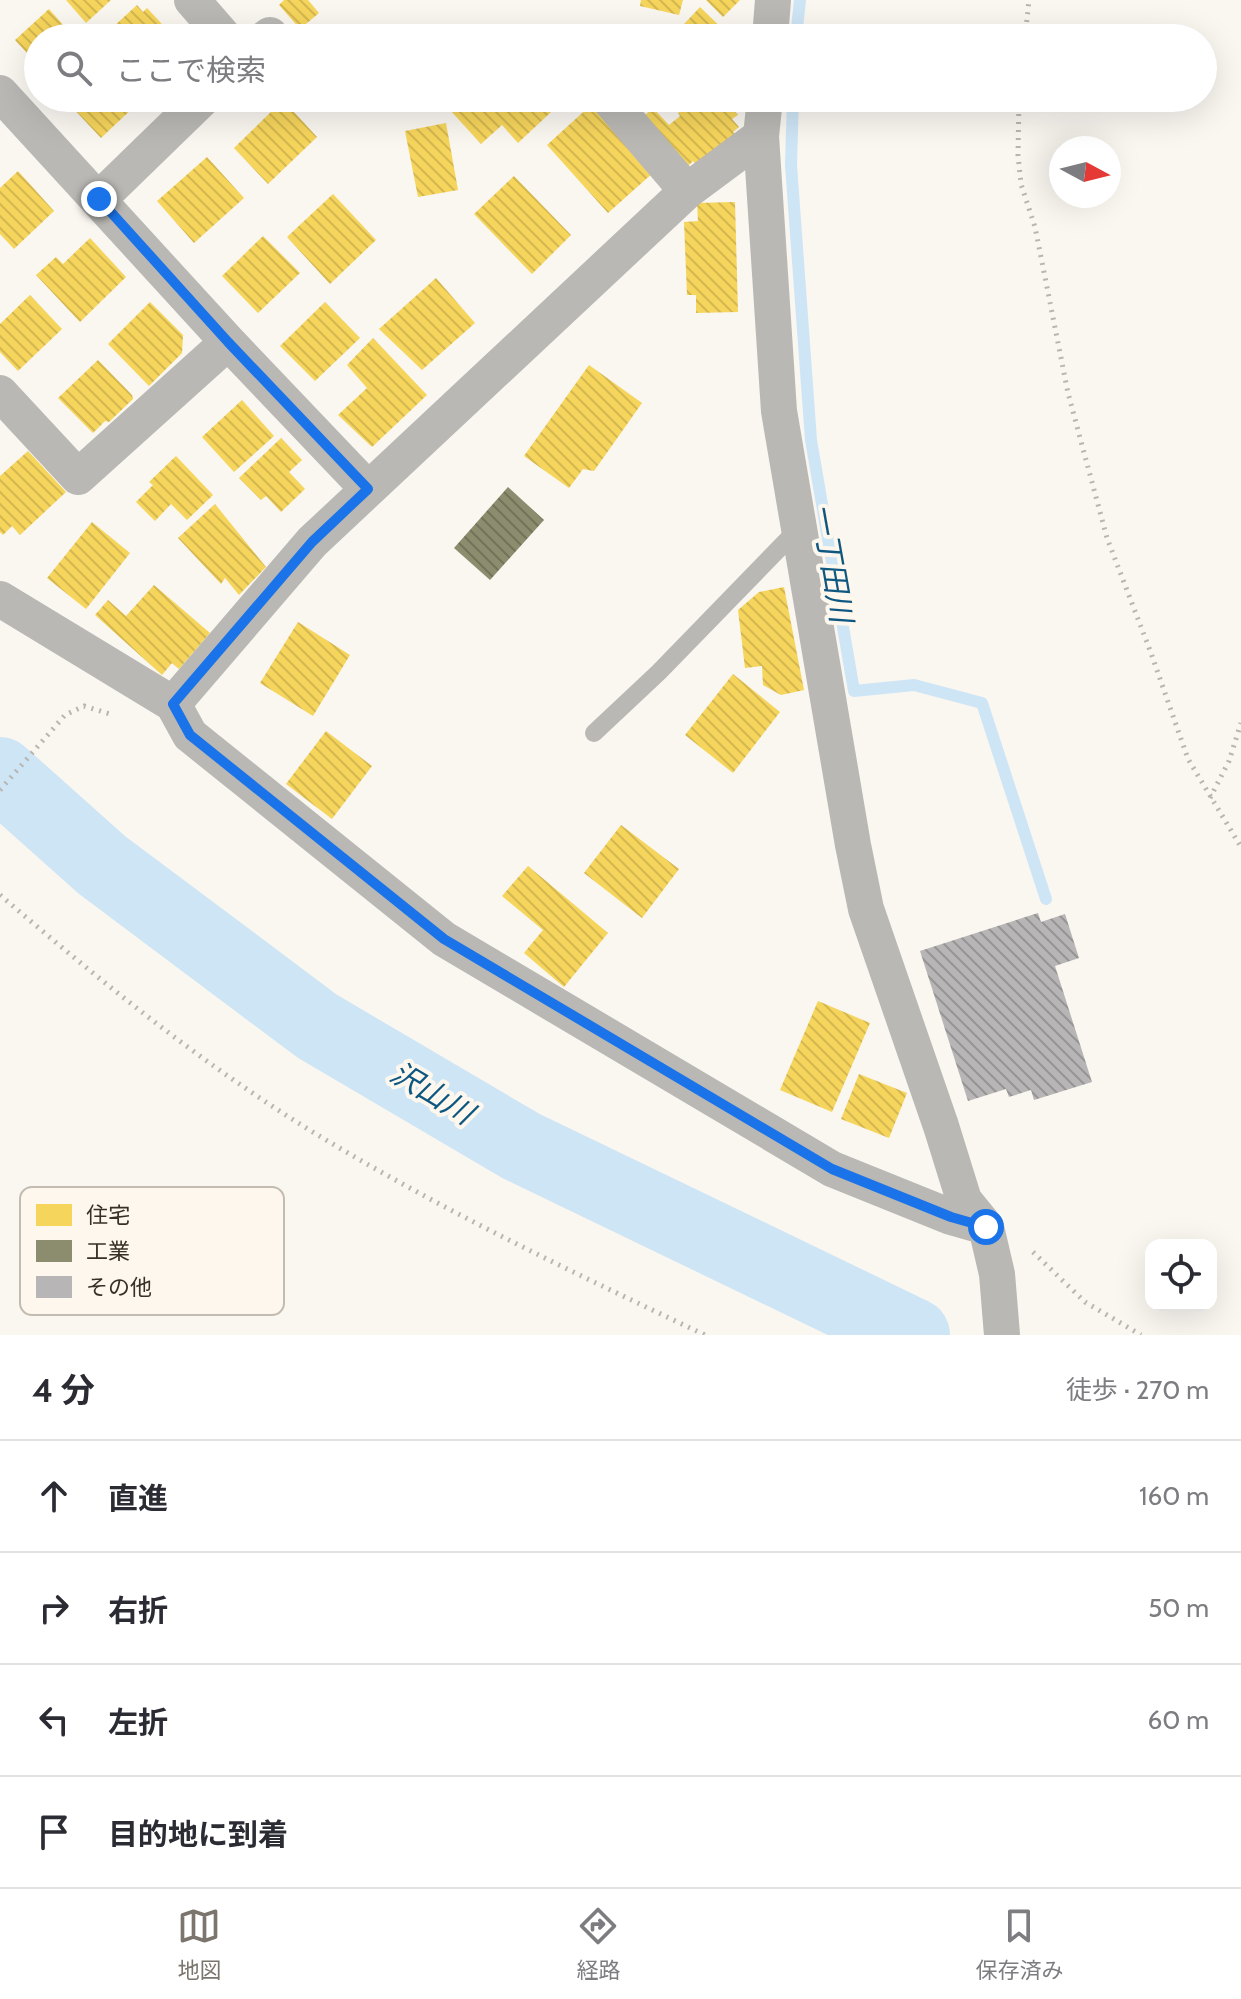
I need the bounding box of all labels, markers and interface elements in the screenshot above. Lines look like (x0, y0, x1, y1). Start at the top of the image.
search box (24, 24, 1217, 112)
icon: search (52, 46, 96, 90)
text: ここで検索 (116, 52, 266, 89)
north arrow (1049, 136, 1121, 208)
route end (81, 181, 117, 217)
water label: 一丁田川 (803, 501, 861, 628)
water label: 沢山川 (384, 1054, 483, 1134)
legend (20, 1187, 284, 1315)
text: 住宅 (86, 1202, 130, 1229)
route start (968, 1209, 1004, 1245)
text: 工業 (86, 1238, 130, 1265)
map controls (1145, 1239, 1217, 1311)
button: locate (1145, 1239, 1217, 1311)
text: その他 (86, 1274, 152, 1301)
text: 4 分 (32, 1369, 95, 1411)
text: 徒歩 · 270 m (1066, 1374, 1209, 1406)
icon: ahead (32, 1474, 76, 1518)
text: 直進 (108, 1480, 168, 1517)
text: 160 m (1139, 1480, 1209, 1512)
icon: right (32, 1586, 76, 1630)
text: 右折 (108, 1592, 168, 1629)
text: 50 m (1148, 1592, 1209, 1624)
icon: left (32, 1698, 76, 1742)
text: 左折 (108, 1704, 168, 1741)
text: 60 m (1147, 1704, 1209, 1736)
icon: arrive (32, 1810, 76, 1854)
text: 目的地に到着 (108, 1816, 288, 1853)
tab: 地図 (177, 1904, 222, 1984)
tab: 経路 (576, 1904, 621, 1984)
tab: 保存済み (975, 1904, 1064, 1984)

